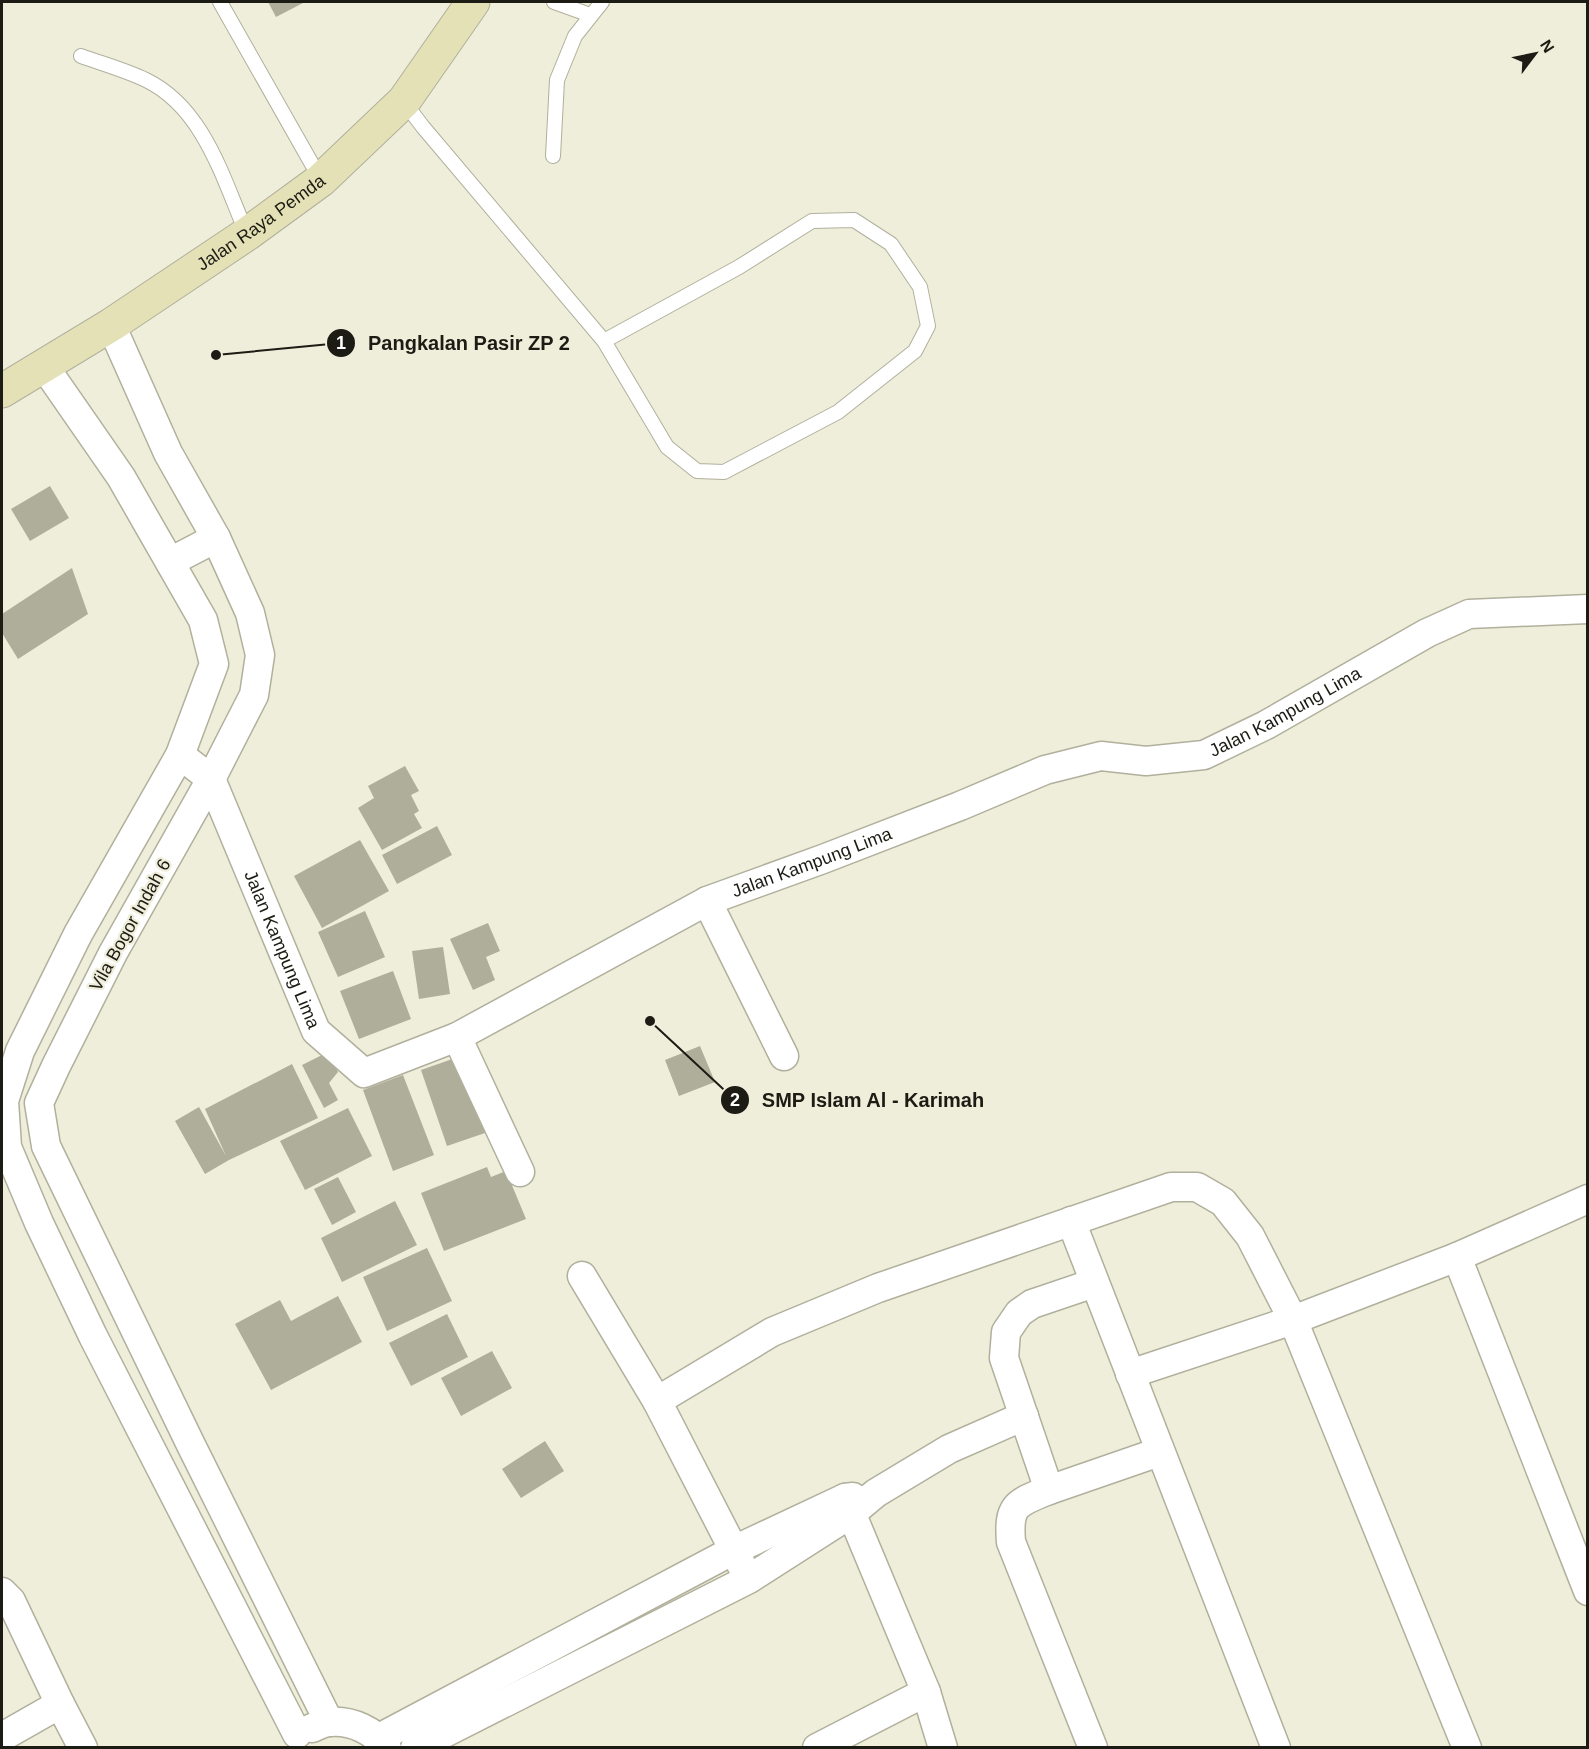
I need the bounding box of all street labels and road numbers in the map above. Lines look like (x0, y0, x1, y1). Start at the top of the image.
street label: Jalan Raya Pemda (193, 170, 330, 275)
street label: Jalan Kampung Lima (1206, 662, 1365, 761)
street label: Jalan Kampung Lima (729, 823, 896, 901)
street label: Vila Bogor Indah 6 (85, 856, 175, 994)
street label: Jalan Kampung Lima (240, 868, 324, 1032)

